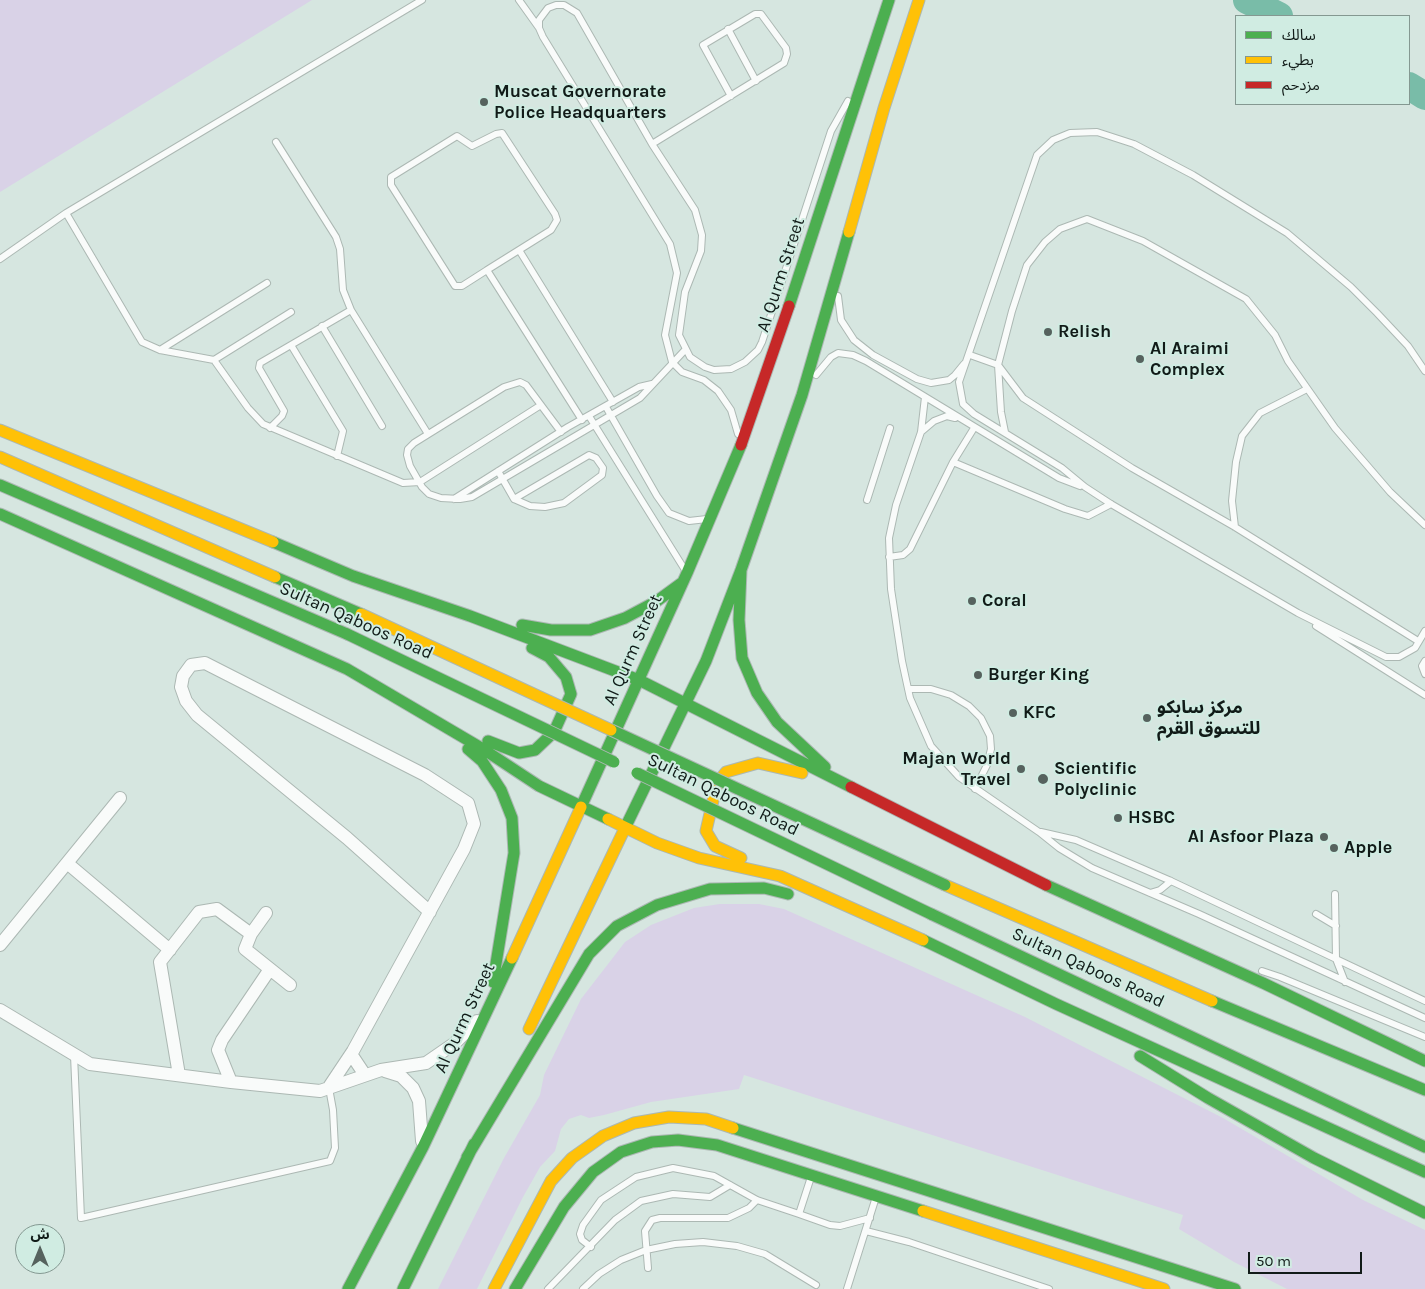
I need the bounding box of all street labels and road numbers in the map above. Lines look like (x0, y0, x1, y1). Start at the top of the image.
street label: Al Qurm Street (752, 215, 810, 335)
street label: Sultan Qaboos Road (276, 577, 436, 665)
street label: Al Qurm Street (599, 591, 667, 709)
street label: Sultan Qaboos Road (644, 749, 802, 841)
street label: Sultan Qaboos Road (1008, 923, 1168, 1013)
street label: Al Qurm Street (430, 959, 500, 1077)

